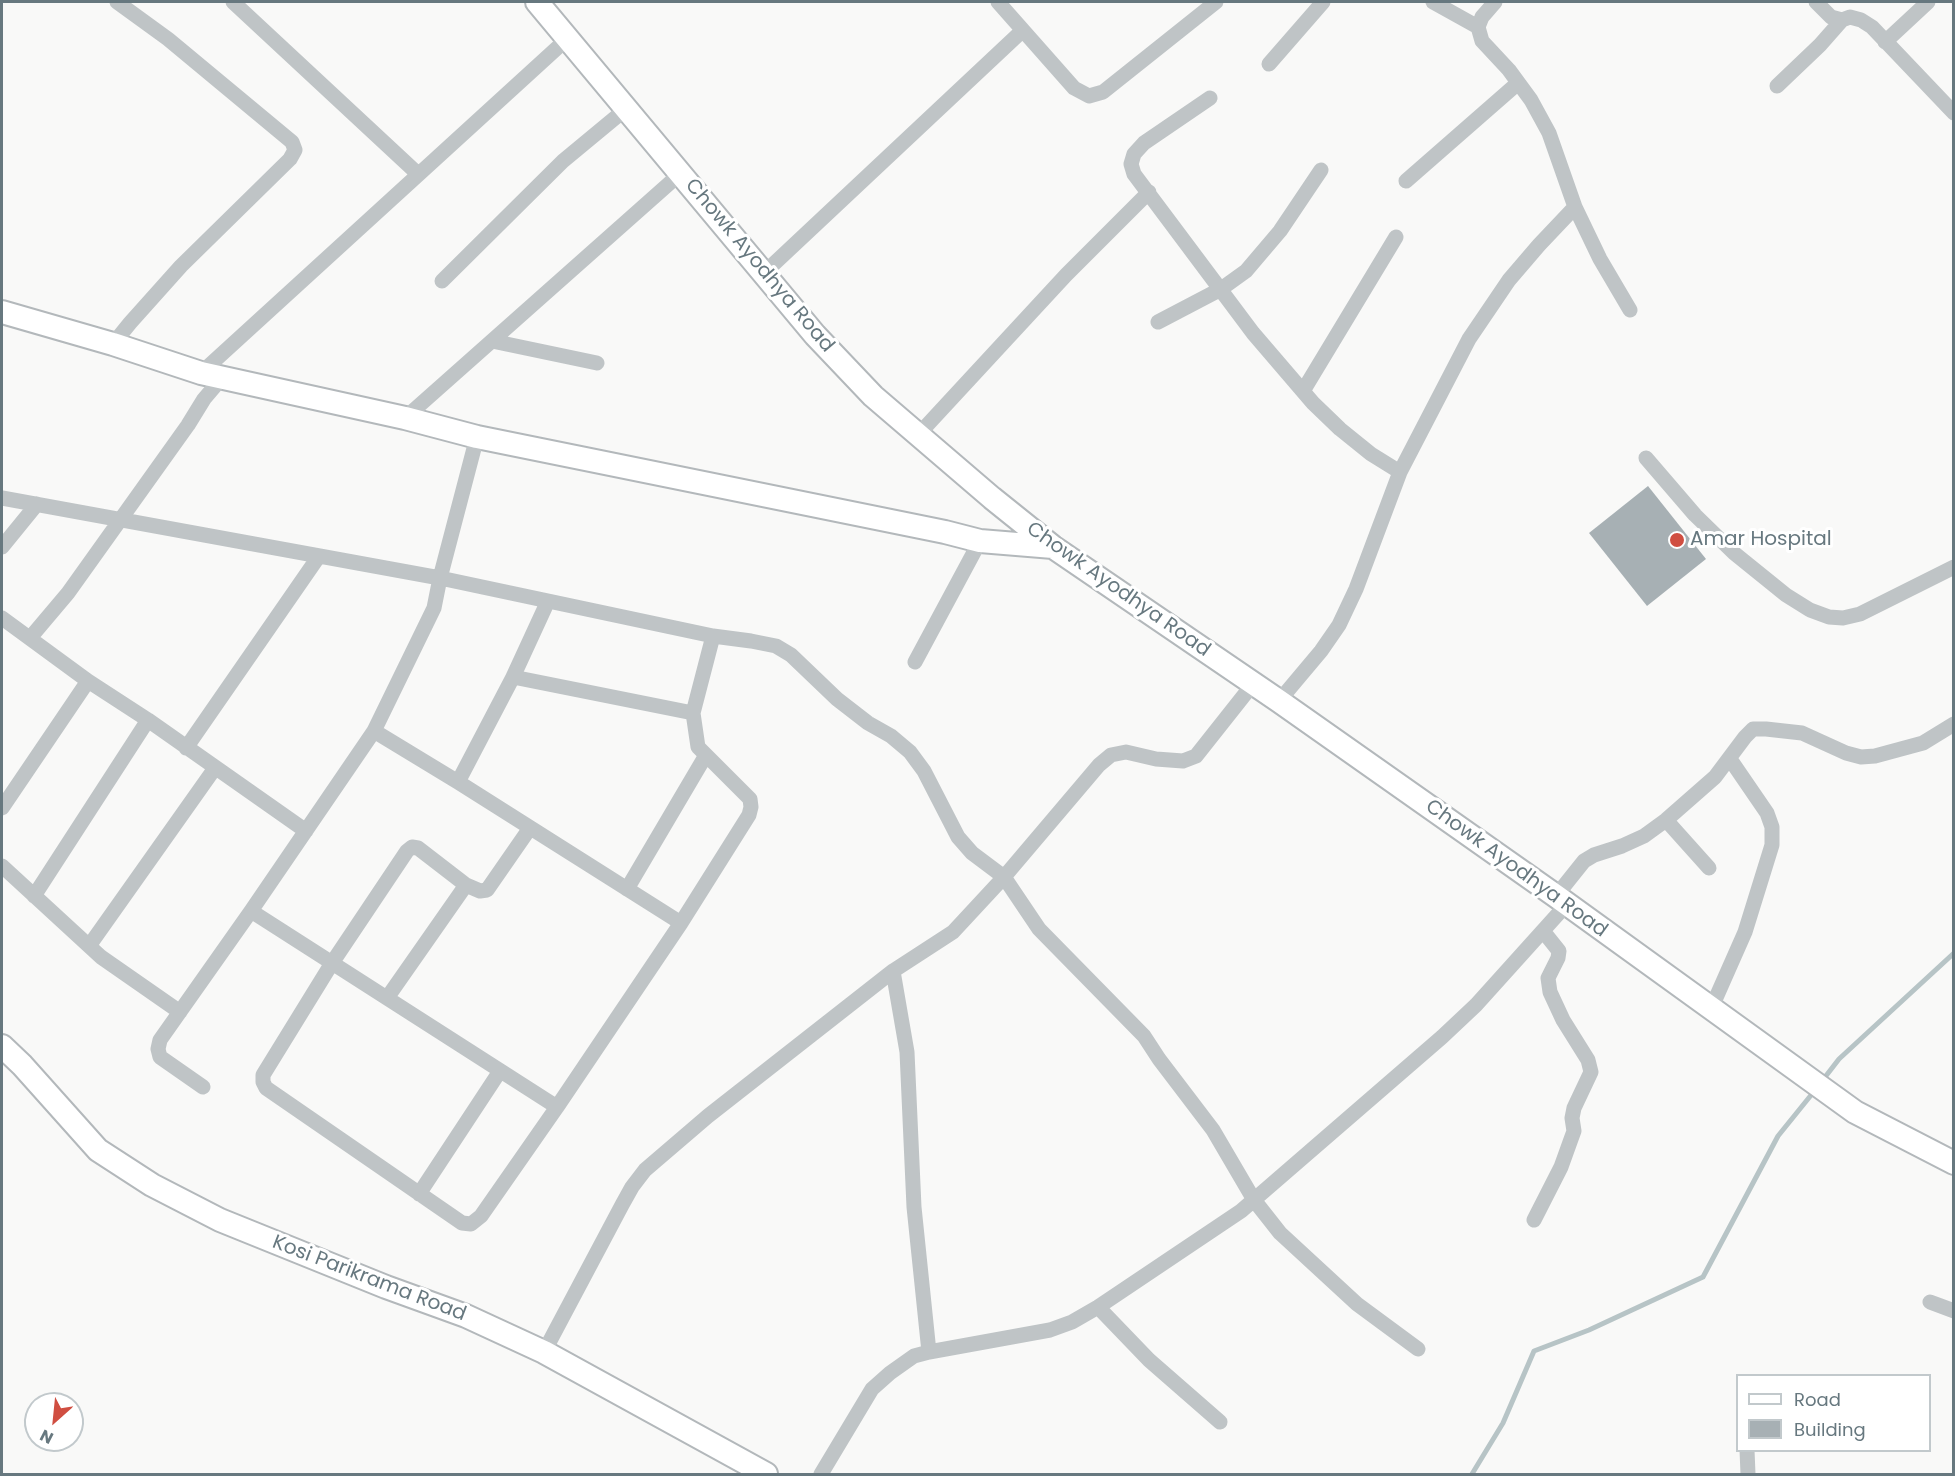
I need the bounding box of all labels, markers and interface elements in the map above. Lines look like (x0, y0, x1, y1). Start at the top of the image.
street label: Chowk Ayodhya Road (679, 174, 839, 358)
street label: Chowk Ayodhya Road (1021, 517, 1215, 663)
place label: Amar Hospital (1690, 528, 1832, 552)
marker: Amar Hospital (1668, 531, 1686, 549)
street label: Chowk Ayodhya Road (1420, 795, 1612, 943)
street label: Kosi Parikrama Road (269, 1231, 469, 1327)
legend (1736, 1374, 1931, 1452)
text: Road (1794, 1387, 1841, 1412)
north arrow (24, 1392, 84, 1452)
text: Building (1794, 1417, 1866, 1442)
text: N (36, 1424, 57, 1450)

